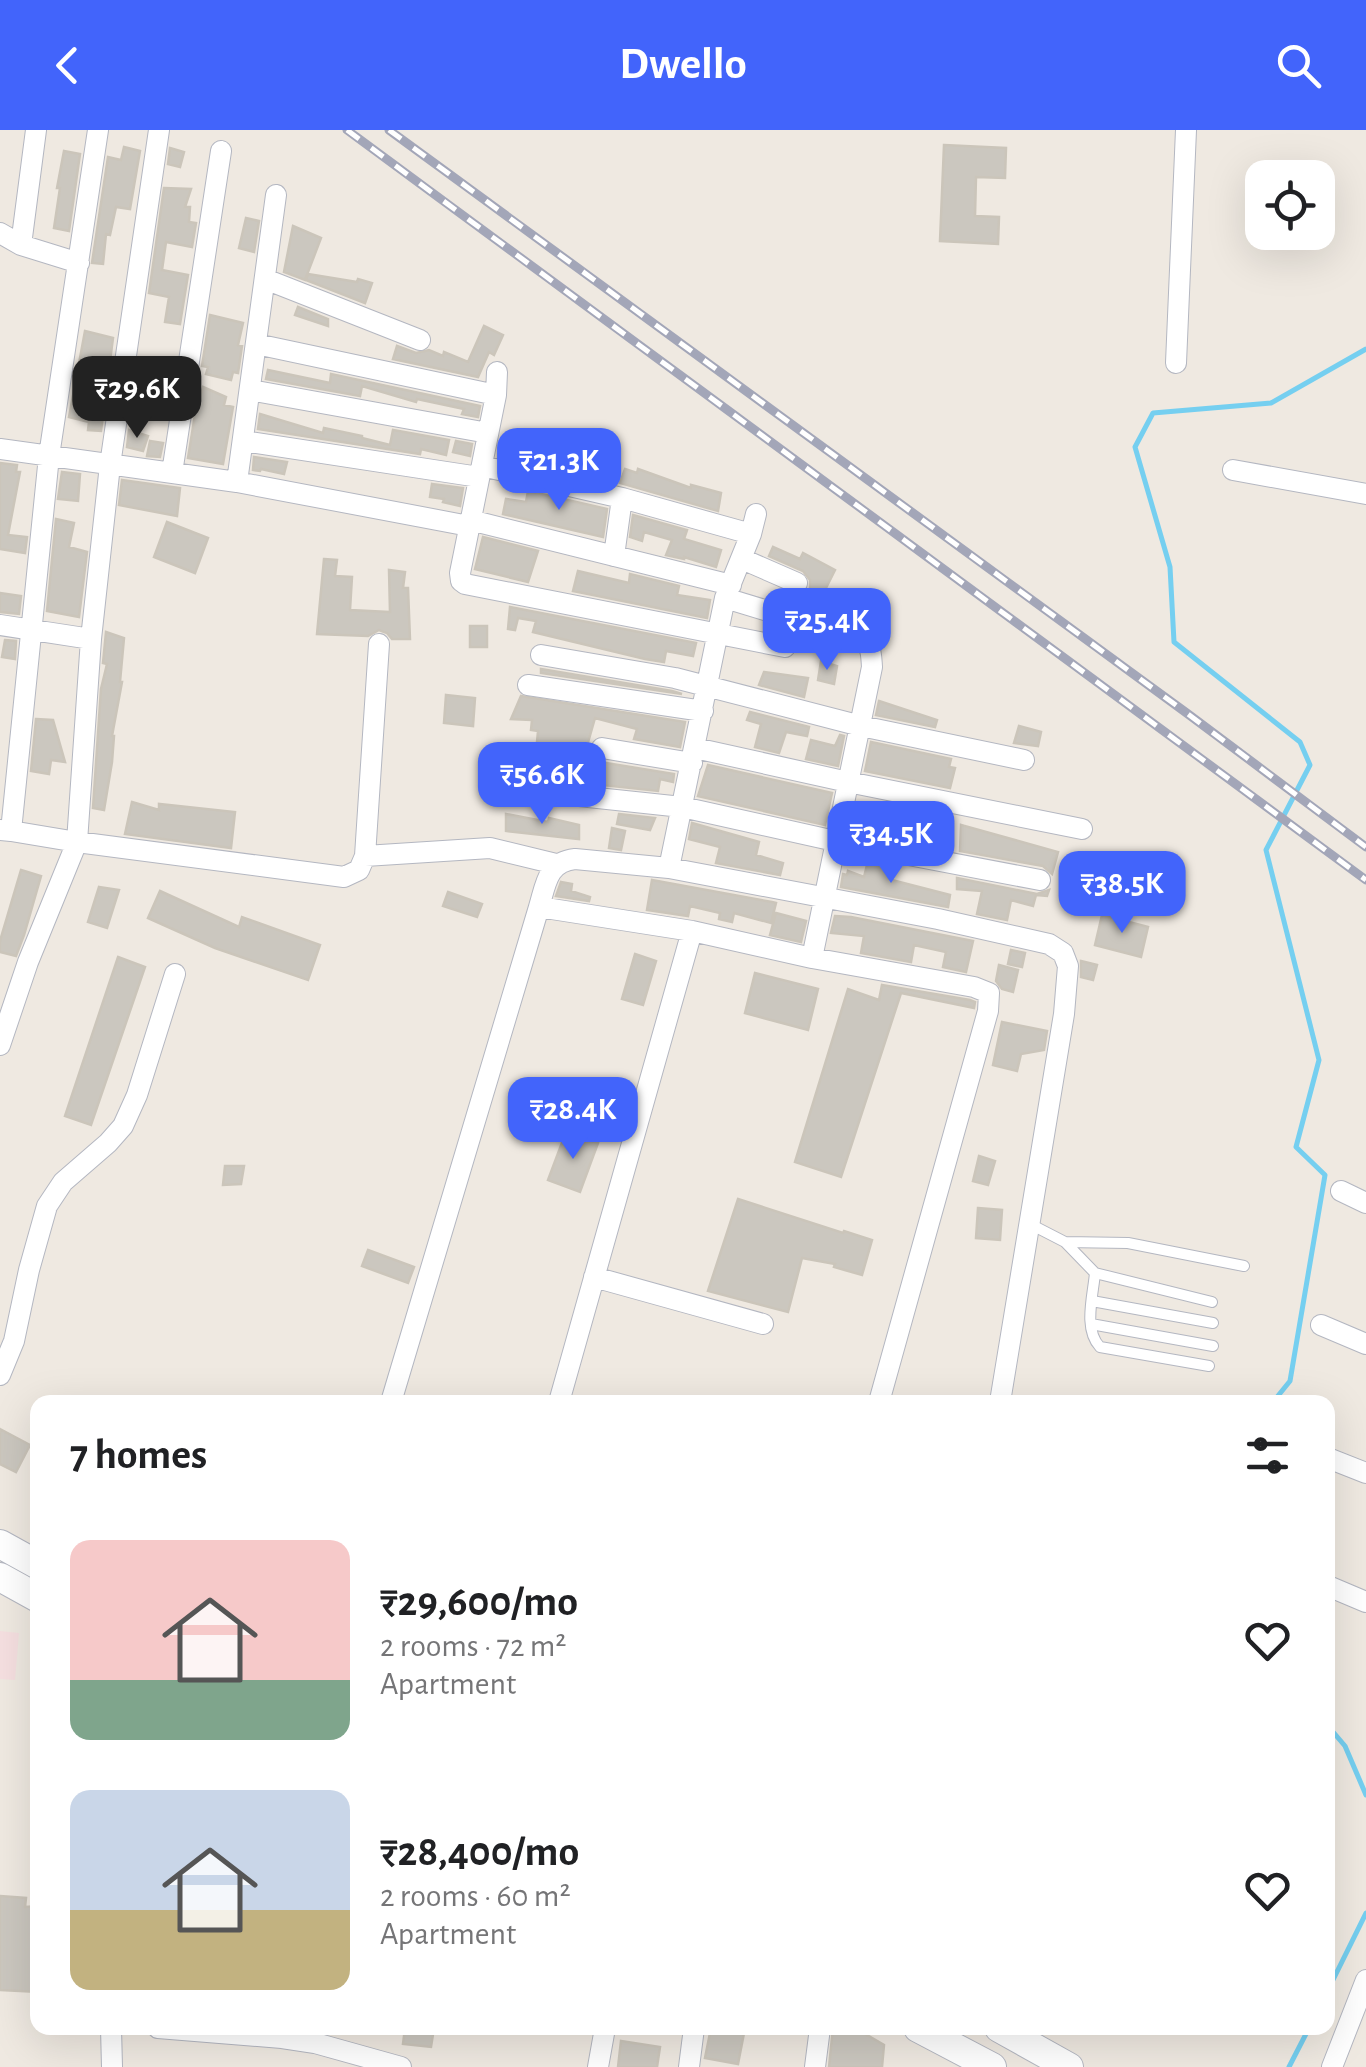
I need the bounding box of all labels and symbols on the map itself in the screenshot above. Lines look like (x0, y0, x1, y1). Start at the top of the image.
pin: ₹29.6K (56, 356, 218, 441)
pin: ₹21.3K (478, 428, 640, 513)
pin: ₹25.4K (746, 588, 908, 673)
pin: ₹56.6K (461, 742, 623, 827)
pin: ₹34.5K (810, 801, 972, 886)
pin: ₹38.5K (1041, 851, 1203, 936)
pin: ₹28.4K (492, 1077, 654, 1162)

